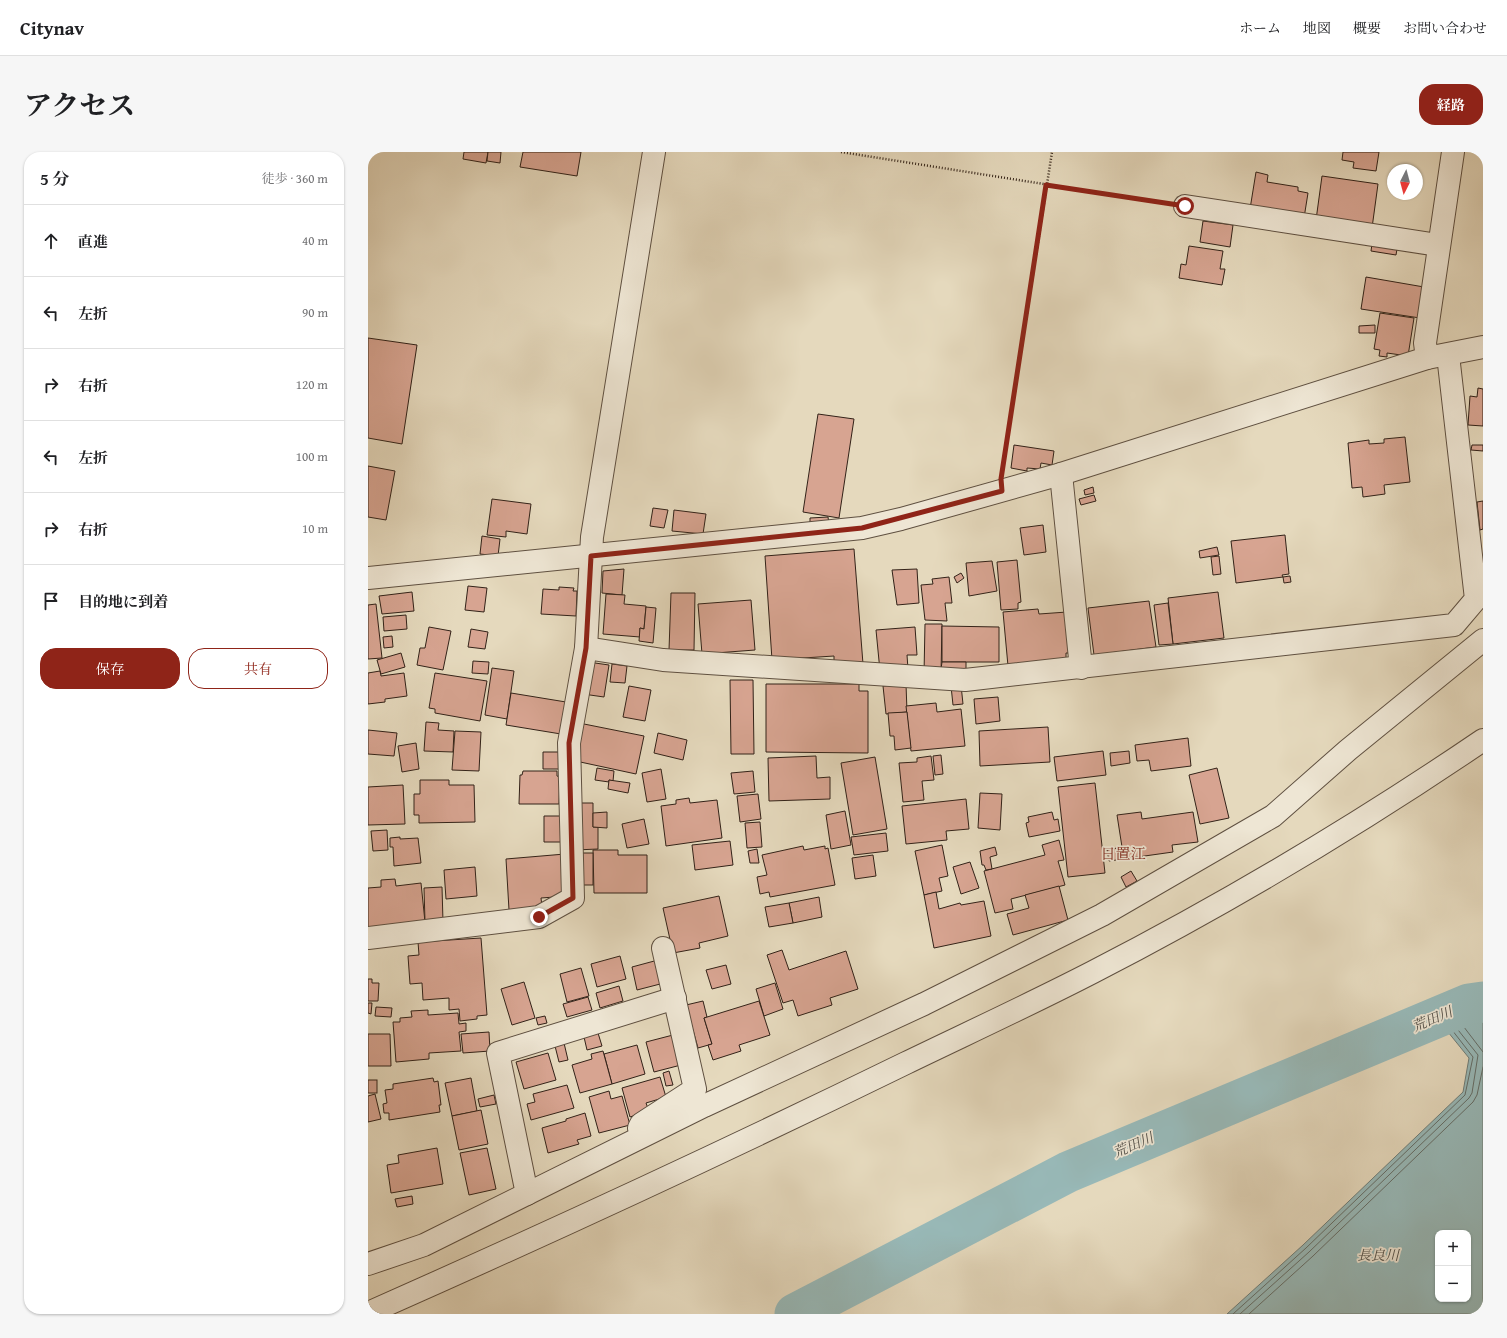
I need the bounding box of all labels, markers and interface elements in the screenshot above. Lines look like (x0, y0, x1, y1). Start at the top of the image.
text: Citynav (20, 14, 84, 42)
text: ホーム (1239, 18, 1281, 38)
text: 地図 (1303, 18, 1331, 38)
text: 概要 (1353, 18, 1381, 38)
text: お問い合わせ (1403, 18, 1487, 38)
text: アクセス (24, 84, 135, 125)
button: 経路 (1419, 84, 1483, 125)
north arrow (1387, 164, 1423, 200)
text: 5 分 (40, 166, 70, 191)
text: 徒歩 · 360 m (262, 169, 328, 188)
route start (1176, 197, 1194, 215)
icon: ahead (40, 230, 62, 252)
text: 直進 (78, 231, 108, 252)
text: 40 m (302, 231, 328, 250)
icon: left (40, 302, 62, 324)
text: 左折 (78, 303, 108, 324)
text: 90 m (302, 303, 328, 322)
icon: right (40, 374, 62, 396)
text: 右折 (78, 375, 108, 396)
text: 120 m (296, 375, 328, 394)
icon: left (40, 446, 62, 468)
text: 左折 (78, 447, 108, 468)
text: 100 m (296, 447, 328, 466)
icon: right (40, 518, 62, 540)
text: 右折 (78, 519, 108, 540)
text: 10 m (302, 519, 328, 538)
icon: arrive (40, 590, 62, 612)
text: 目的地に到着 (78, 591, 168, 612)
button: 保存 (40, 648, 180, 689)
button: 共有 (188, 648, 328, 689)
district label: 日置江 (1100, 843, 1146, 864)
route end (530, 908, 548, 926)
water label: 荒田川 (1409, 1001, 1457, 1036)
water label: 荒田川 (1110, 1127, 1158, 1162)
map controls (1435, 1230, 1471, 1302)
button: + (1435, 1230, 1471, 1266)
water label: 長良川 (1357, 1245, 1401, 1265)
button: − (1435, 1266, 1471, 1302)

